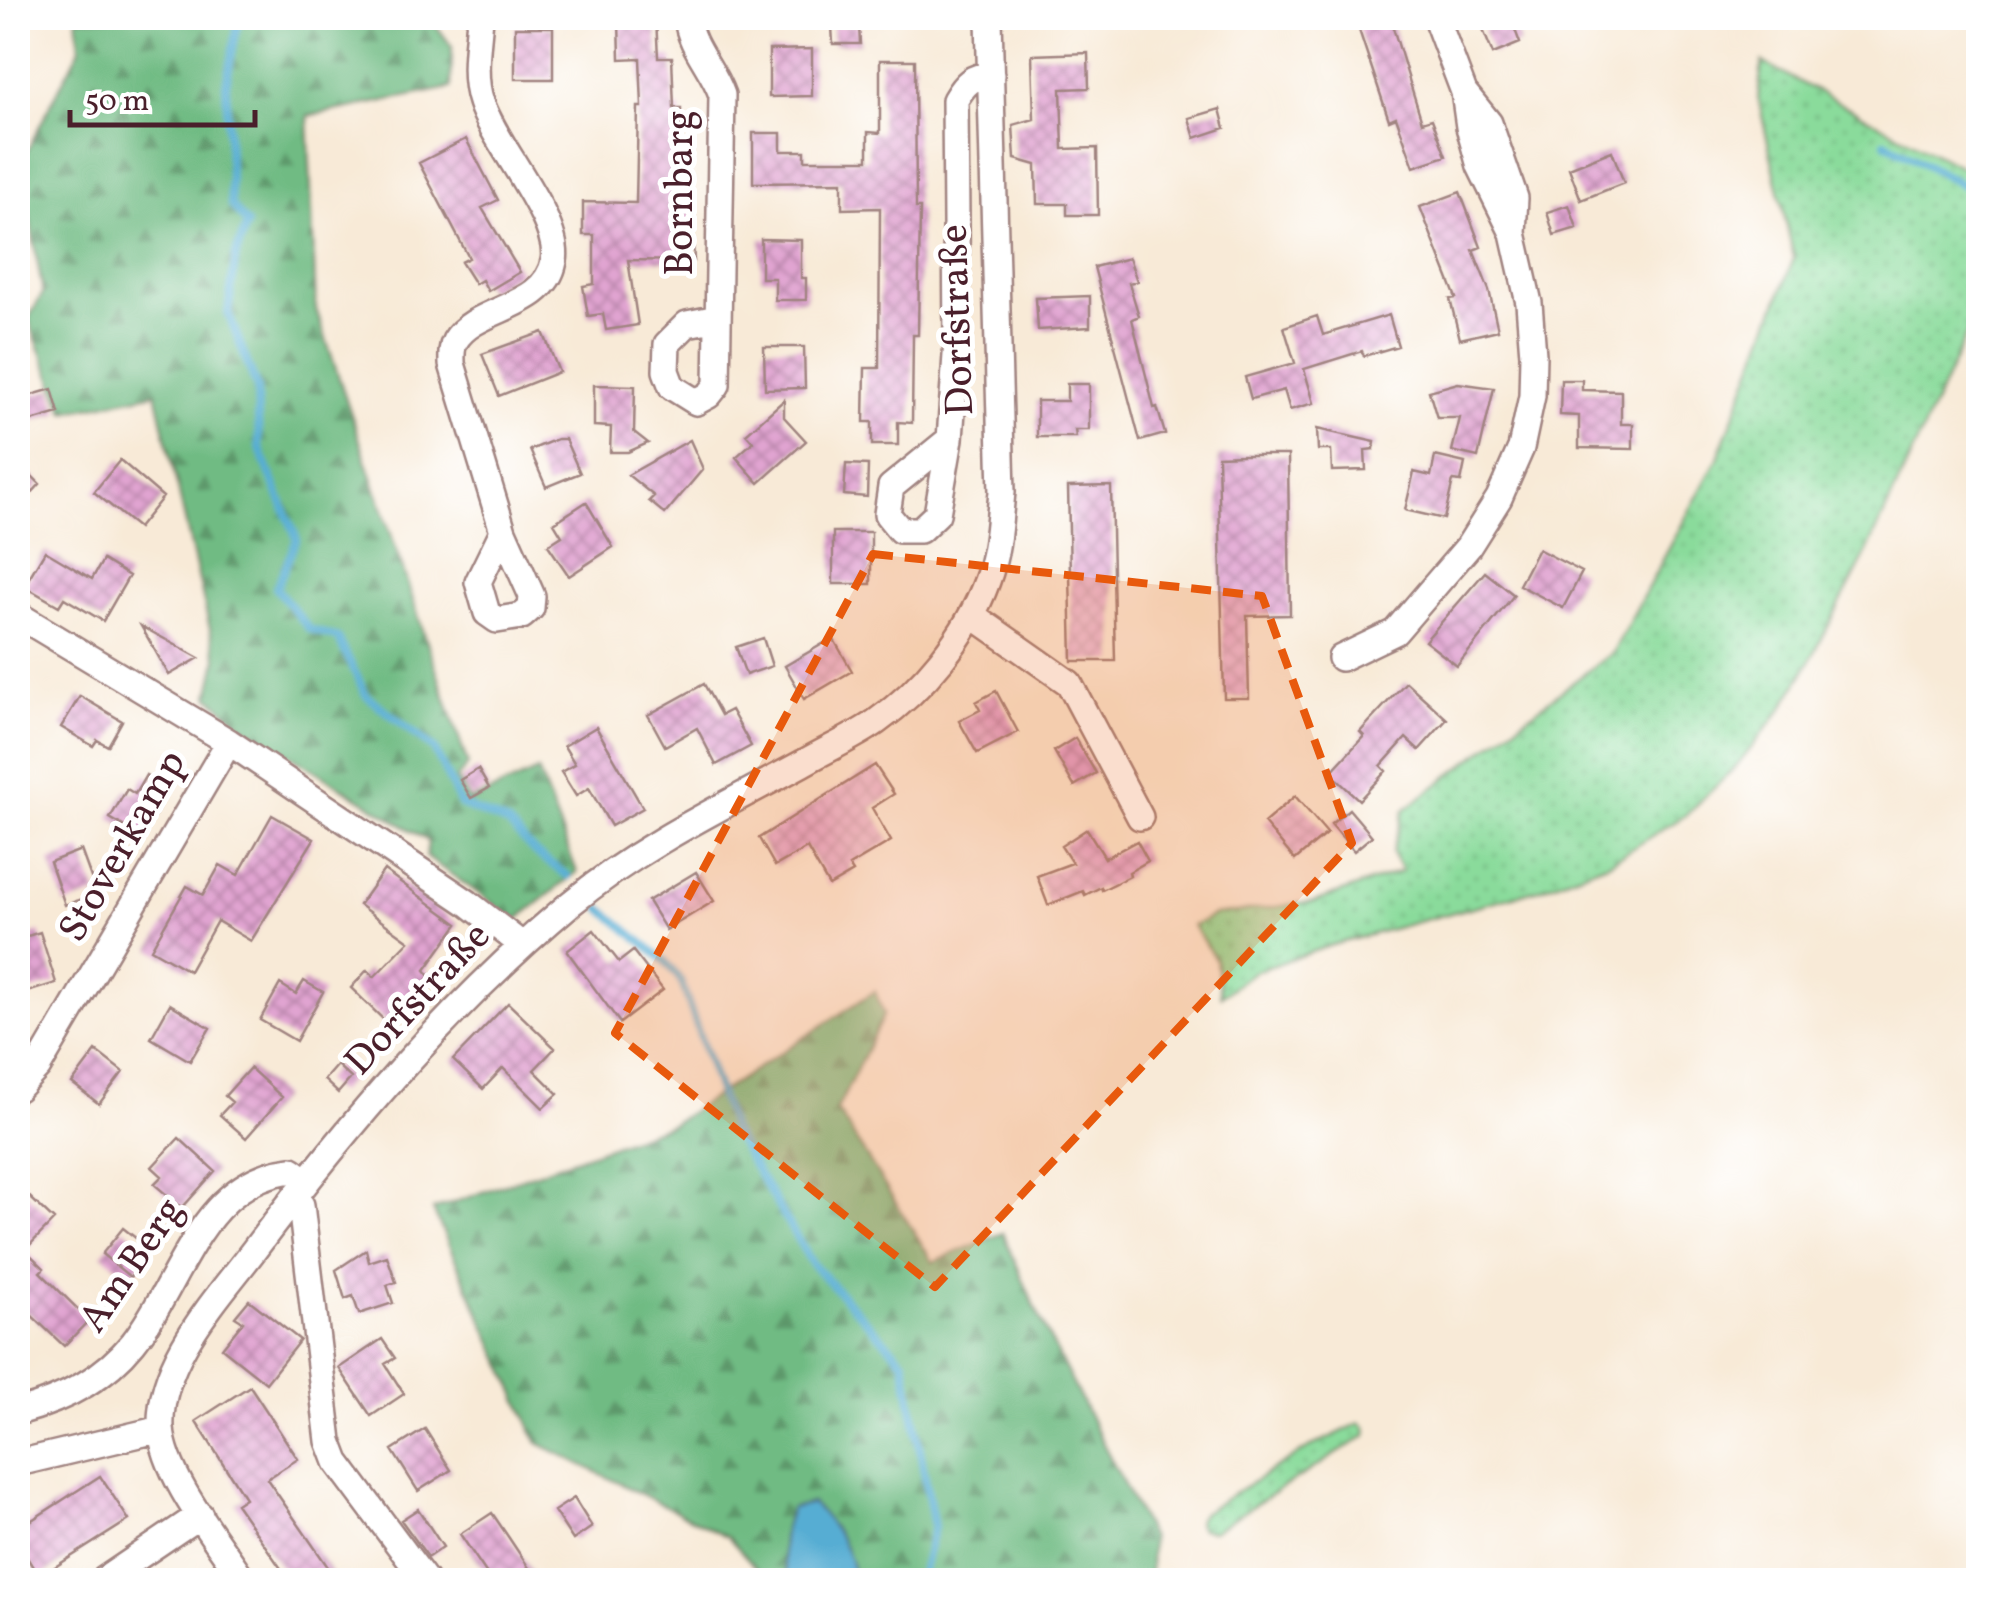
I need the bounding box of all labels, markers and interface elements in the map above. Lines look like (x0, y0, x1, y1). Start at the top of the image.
scale bar (70, 65, 255, 127)
text: 50 m (85, 81, 149, 123)
street label: Bornbarg (654, 110, 710, 276)
street label: Dorfstraße (928, 223, 990, 417)
street label: Stoverkamp (46, 741, 202, 953)
street label: Dorfstraße (333, 911, 505, 1089)
street label: Am Berg (67, 1187, 199, 1345)

